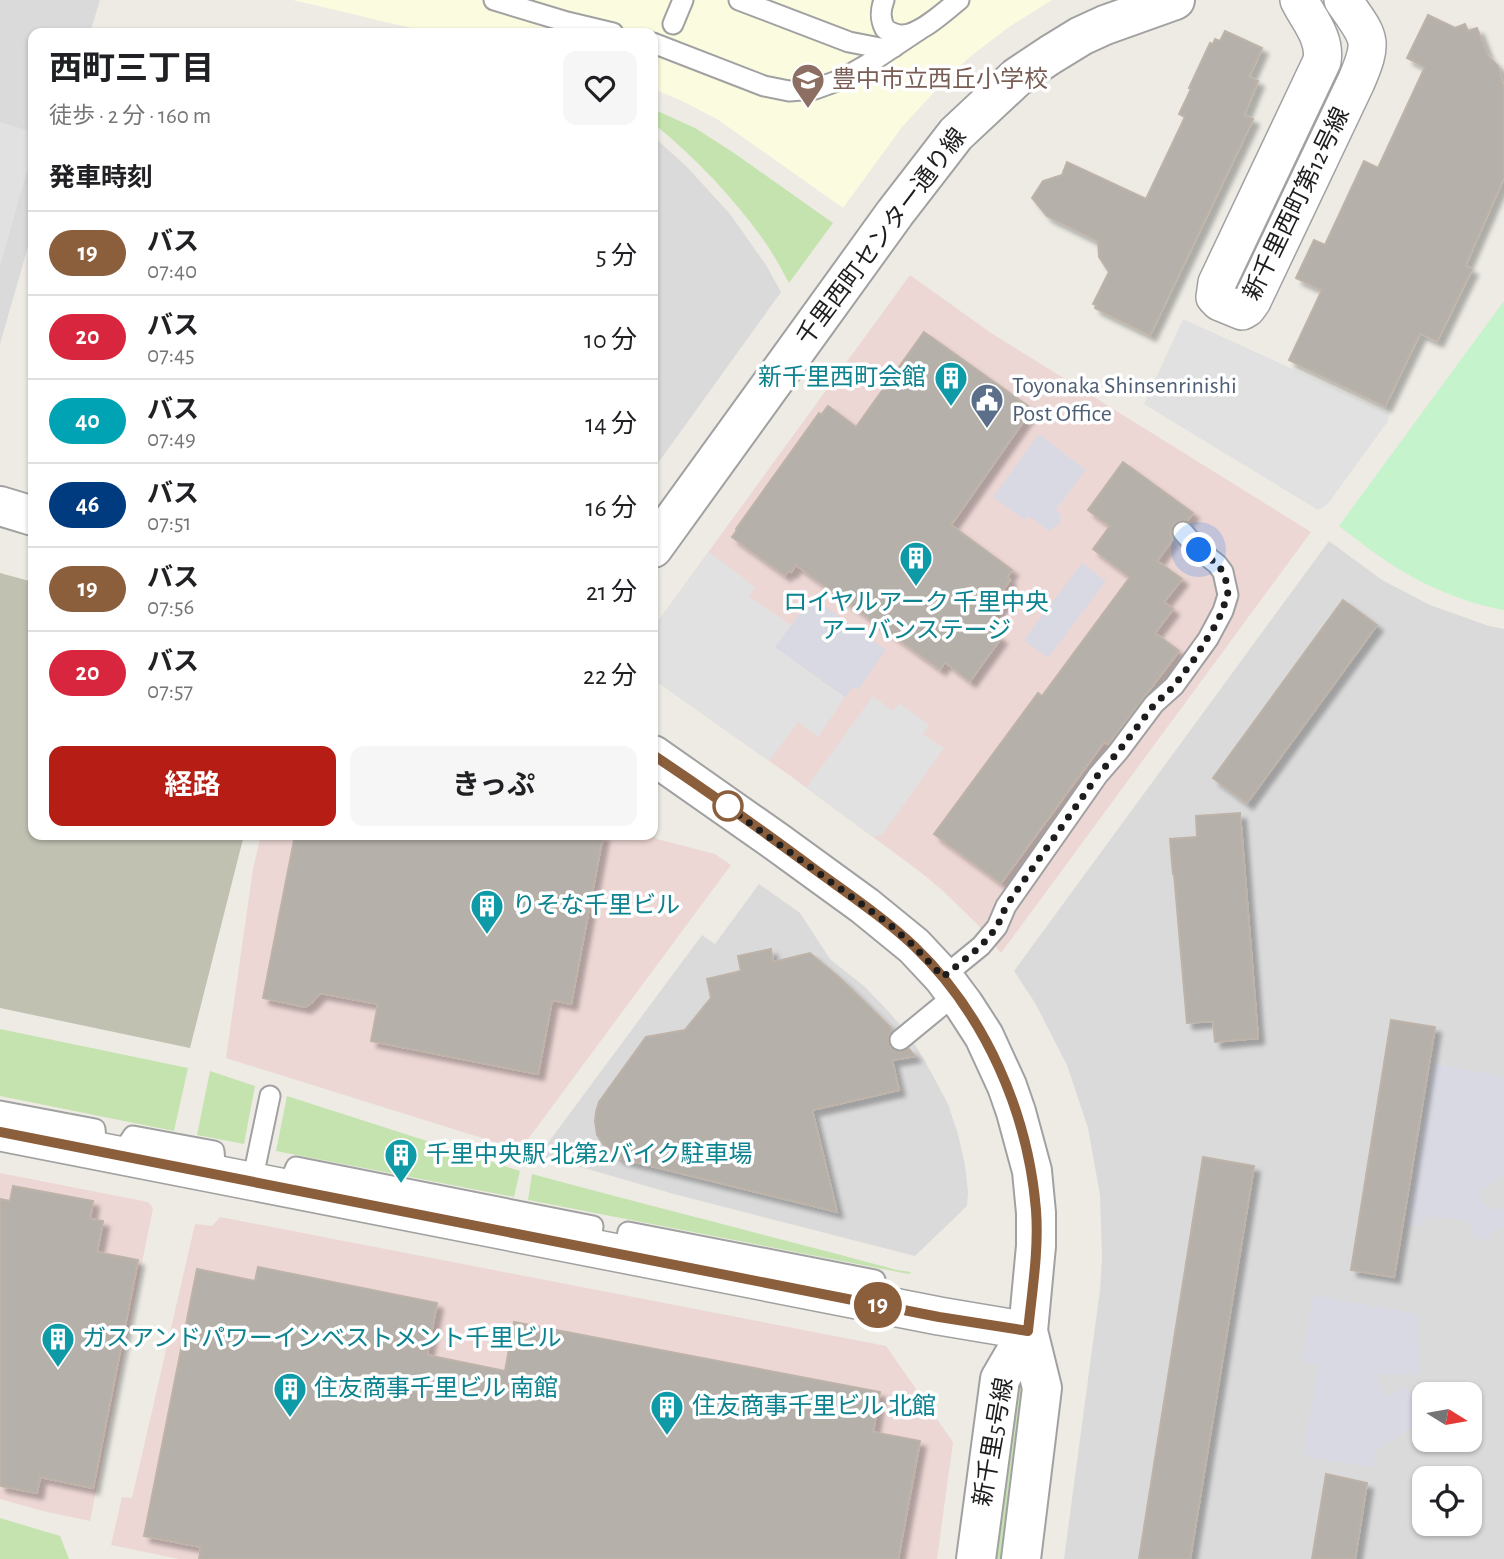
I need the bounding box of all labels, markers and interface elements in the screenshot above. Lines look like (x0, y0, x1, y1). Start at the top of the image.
button: heart (563, 51, 637, 125)
text: 西町三丁目 (49, 53, 214, 86)
school or university icon: 豊中市立西丘小学校 (789, 61, 827, 110)
place label: 豊中市立西丘小学校 (832, 66, 1048, 92)
street label: 新千里西町第12号線 (1238, 103, 1354, 304)
text: 徒歩 · 2 分 · 160 m (49, 105, 211, 128)
street label: 千里西町センター通り線 (791, 123, 971, 350)
text: 発車時刻 (49, 165, 153, 191)
text: バス (147, 229, 199, 255)
text: 19 (77, 241, 98, 265)
text: 5 分 (596, 243, 637, 269)
text: 07:40 (147, 260, 197, 283)
text: バス (147, 313, 199, 339)
text: 20 (76, 325, 99, 349)
text: 10 分 (584, 327, 637, 353)
text: 07:45 (147, 344, 195, 367)
building icon: 新千里西町会館 (932, 359, 970, 408)
place label: 新千里西町会館 (758, 364, 926, 390)
place label: Toyonaka Shinsenrinishi Post Office (1012, 374, 1237, 426)
public building icon: Toyonaka Shinsenrinishi Post Office (968, 381, 1006, 430)
text: バス (147, 397, 199, 423)
text: 40 (75, 409, 100, 433)
text: 14 分 (585, 411, 637, 437)
text: 07:49 (147, 428, 196, 451)
text: バス (147, 481, 199, 507)
text: 46 (76, 493, 99, 517)
text: 16 分 (586, 495, 637, 521)
text: 07:51 (147, 512, 192, 535)
your location (1181, 532, 1216, 567)
building icon: ロイヤルアーク 千里中央 アーバンステージ (897, 539, 935, 588)
text: バス (147, 565, 199, 591)
text: 19 (77, 577, 98, 601)
text: 21 分 (586, 579, 637, 605)
place label: ロイヤルアーク 千里中央 アーバンステージ (783, 589, 1049, 643)
text: 07:56 (147, 596, 194, 619)
text: バス (147, 649, 199, 675)
text: 20 (76, 661, 99, 685)
text: 22 分 (583, 663, 637, 689)
text: 07:57 (147, 680, 193, 703)
button: 経路 (49, 746, 336, 826)
button: きっぷ (350, 746, 637, 826)
unlabelled marker (713, 791, 743, 821)
building icon: りそな千里ビル (468, 887, 506, 936)
place label: りそな千里ビル (512, 893, 680, 918)
building icon: 千里中央駅 北第2バイク駐車場 (382, 1136, 420, 1185)
place label: 千里中央駅 北第2バイク駐車場 (426, 1141, 752, 1167)
line badge: 19 (846, 1282, 910, 1328)
text: 19 (868, 1293, 888, 1317)
building icon: ガスアンドパワーインベストメント千里ビル (39, 1320, 77, 1369)
place label: ガスアンドパワーインベストメント千里ビル (82, 1326, 562, 1351)
building icon: 住友商事千里ビル 南館 (271, 1370, 309, 1419)
place label: 住友商事千里ビル 南館 (314, 1375, 558, 1401)
street label: 新千里5号線 (969, 1376, 1017, 1508)
north arrow (1412, 1382, 1482, 1452)
map controls (1412, 1382, 1482, 1536)
building icon: 住友商事千里ビル 北館 (648, 1388, 686, 1437)
place label: 住友商事千里ビル 北館 (692, 1393, 936, 1419)
button: locate (1412, 1466, 1482, 1536)

